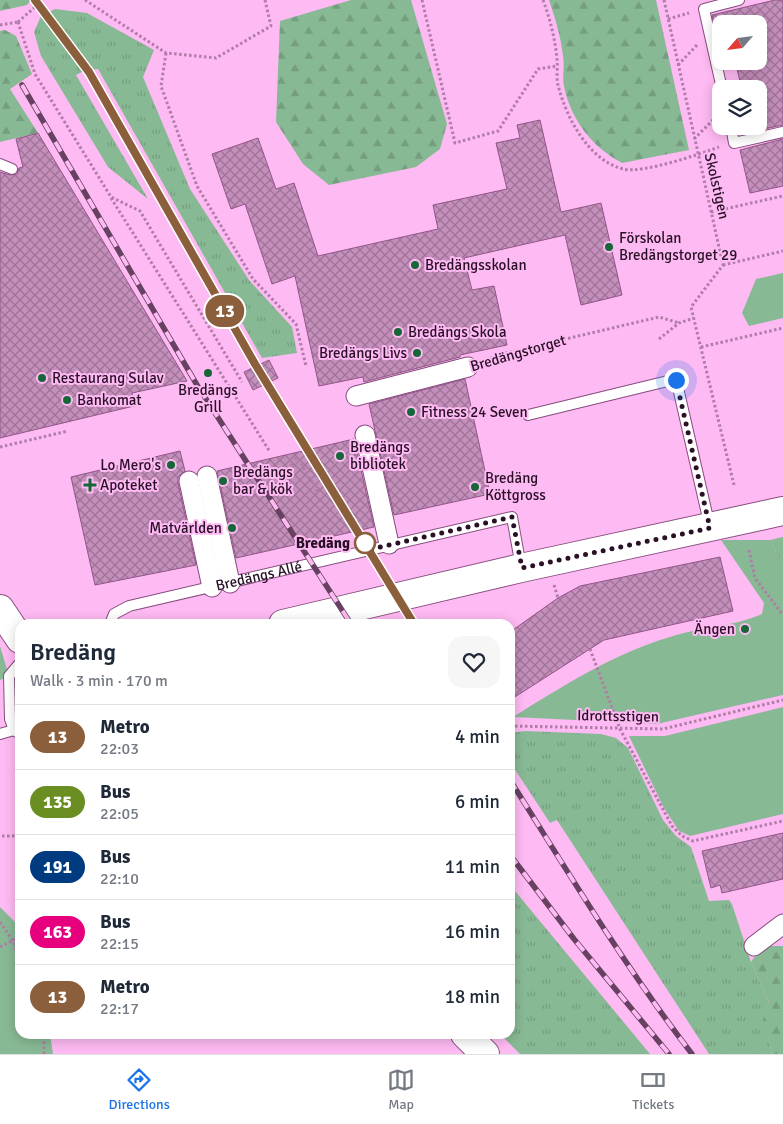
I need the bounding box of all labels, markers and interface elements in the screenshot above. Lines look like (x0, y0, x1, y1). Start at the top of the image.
north arrow (712, 15, 768, 70)
map controls (712, 15, 767, 135)
button: layers (712, 80, 767, 135)
street label: Skolstigen (701, 151, 733, 221)
place label: Förskolan Bredängstorget 29 (619, 229, 737, 264)
marker: Förskolan Bredängstorget 29 (603, 241, 615, 253)
place label: Bredängsskolan (425, 256, 527, 274)
marker: Bredängsskolan (409, 259, 421, 271)
line badge: 13 (202, 295, 248, 327)
text: 13 (215, 300, 235, 322)
place label: Bredängs Skola (408, 323, 507, 341)
marker: Bredängs Skola (392, 326, 404, 338)
street label: Bredängstorget (468, 331, 568, 375)
place label: Bredängs Livs (319, 344, 407, 362)
marker: Bredängs Livs (411, 347, 423, 359)
marker: Bredängs Grill (202, 367, 214, 379)
your location (664, 368, 689, 393)
place label: Restaurang Sulav (52, 369, 164, 387)
marker: Restaurang Sulav (36, 372, 48, 384)
place label: Bredängs Grill (178, 381, 238, 416)
place label: Bankomat (77, 391, 142, 409)
marker: Bankomat (61, 394, 73, 406)
place label: Fitness 24 Seven (421, 403, 528, 421)
marker: Fitness 24 Seven (405, 406, 417, 418)
place label: Bredängs bibliotek (350, 438, 410, 473)
marker: Bredängs bibliotek (334, 450, 346, 462)
place label: Lo Mero's (100, 456, 161, 474)
marker: Lo Mero's (165, 459, 177, 471)
place label: Bredängs bar & kök (233, 463, 293, 498)
place label: Bredäng Köttgross (485, 469, 546, 504)
marker: Bredängs bar & kök (217, 475, 229, 487)
place label: Apoteket (100, 476, 157, 494)
marker: Apoteket (84, 479, 96, 491)
marker: Bredäng Köttgross (469, 481, 481, 493)
place label: Matvärlden (149, 519, 222, 537)
marker: Matvärlden (226, 522, 238, 534)
marker: Bredäng (354, 532, 376, 554)
place label: Bredäng (296, 534, 350, 552)
street label: Bredängs Allé (214, 557, 304, 595)
place label: Ängen (694, 620, 735, 638)
marker: Ängen (739, 623, 751, 635)
button: heart (448, 636, 500, 688)
text: Bredäng (30, 637, 116, 667)
text: Walk · 3 min · 170 m (30, 671, 168, 691)
street label: Idrottsstigen (577, 706, 659, 726)
text: Metro (100, 715, 150, 739)
text: 4 min (455, 725, 500, 749)
text: 13 (48, 726, 67, 748)
text: 22:03 (100, 739, 139, 759)
text: Bus (100, 780, 131, 804)
text: 6 min (455, 790, 500, 814)
text: 135 (43, 791, 72, 813)
text: 22:05 (100, 804, 139, 824)
text: Bus (100, 845, 131, 869)
text: 11 min (445, 855, 500, 879)
text: 191 (43, 856, 72, 878)
text: 22:10 (100, 869, 139, 889)
text: Bus (100, 910, 131, 934)
text: 16 min (445, 920, 500, 944)
text: 163 (43, 921, 72, 943)
text: 22:15 (100, 934, 139, 954)
text: Metro (100, 975, 150, 999)
text: 18 min (445, 985, 500, 1009)
text: 13 (48, 986, 67, 1008)
text: 22:17 (100, 999, 139, 1019)
tab: Directions (109, 1066, 170, 1113)
tab: Map (387, 1066, 415, 1113)
tab: Tickets (632, 1066, 674, 1113)

